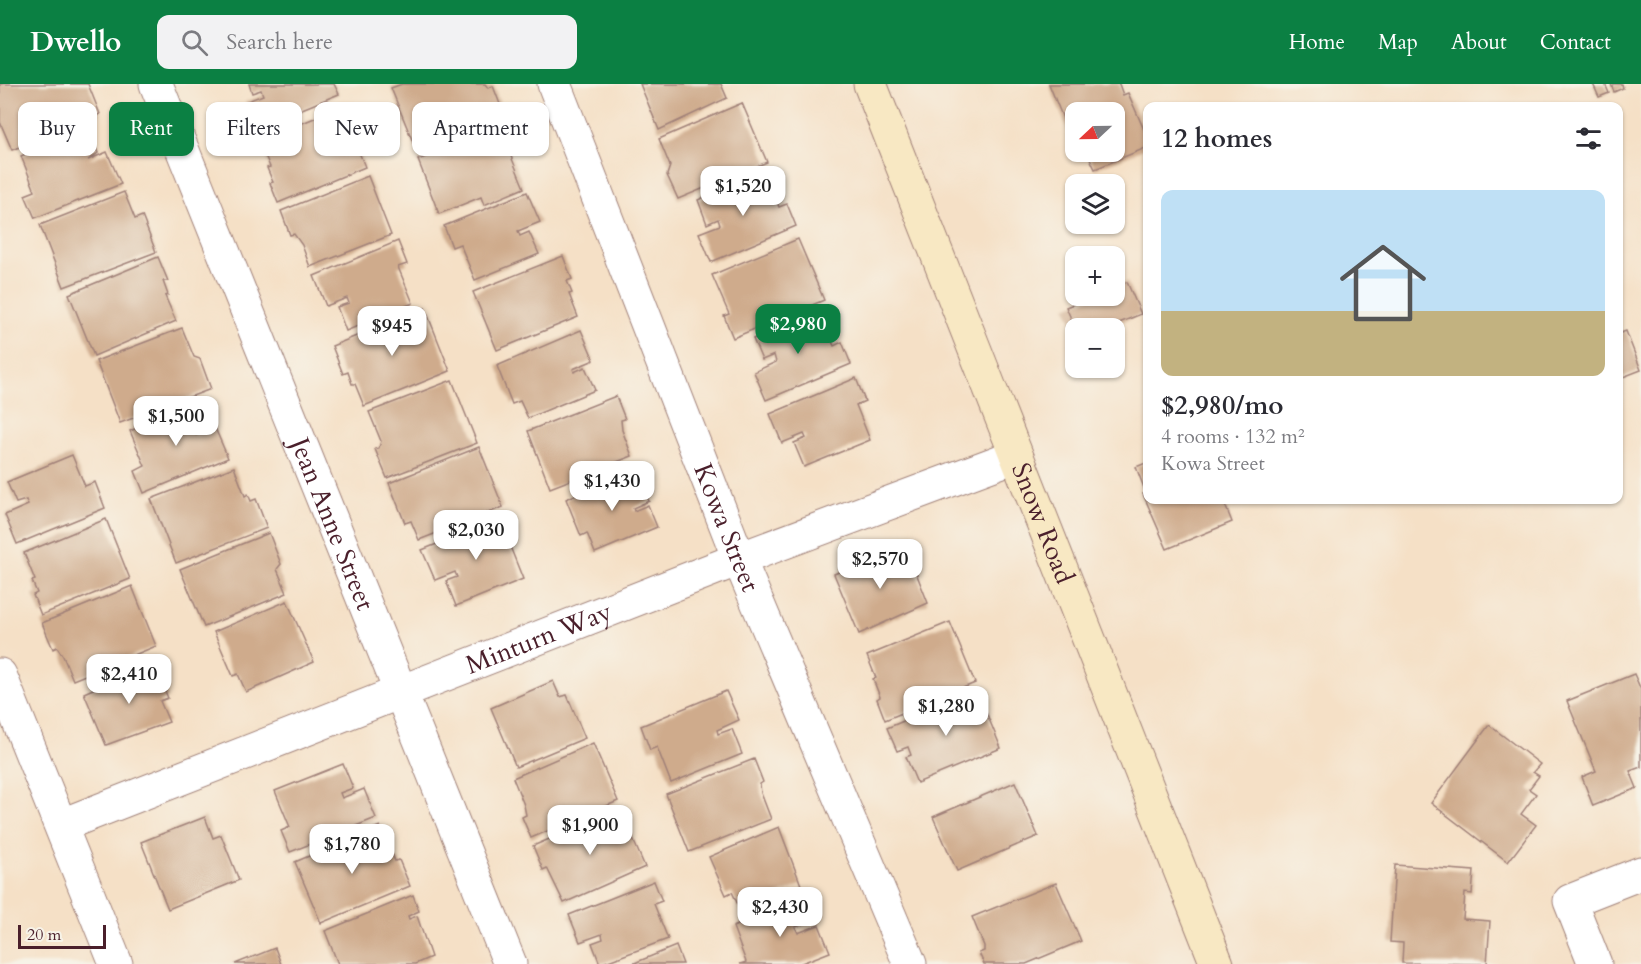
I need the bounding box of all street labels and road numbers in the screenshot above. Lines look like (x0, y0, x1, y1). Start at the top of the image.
street label: Jean Anne Street (281, 429, 383, 615)
street label: Kowa Street (685, 458, 768, 597)
street label: Snow Road (1003, 458, 1082, 589)
street label: Minturn Way (461, 594, 617, 683)

